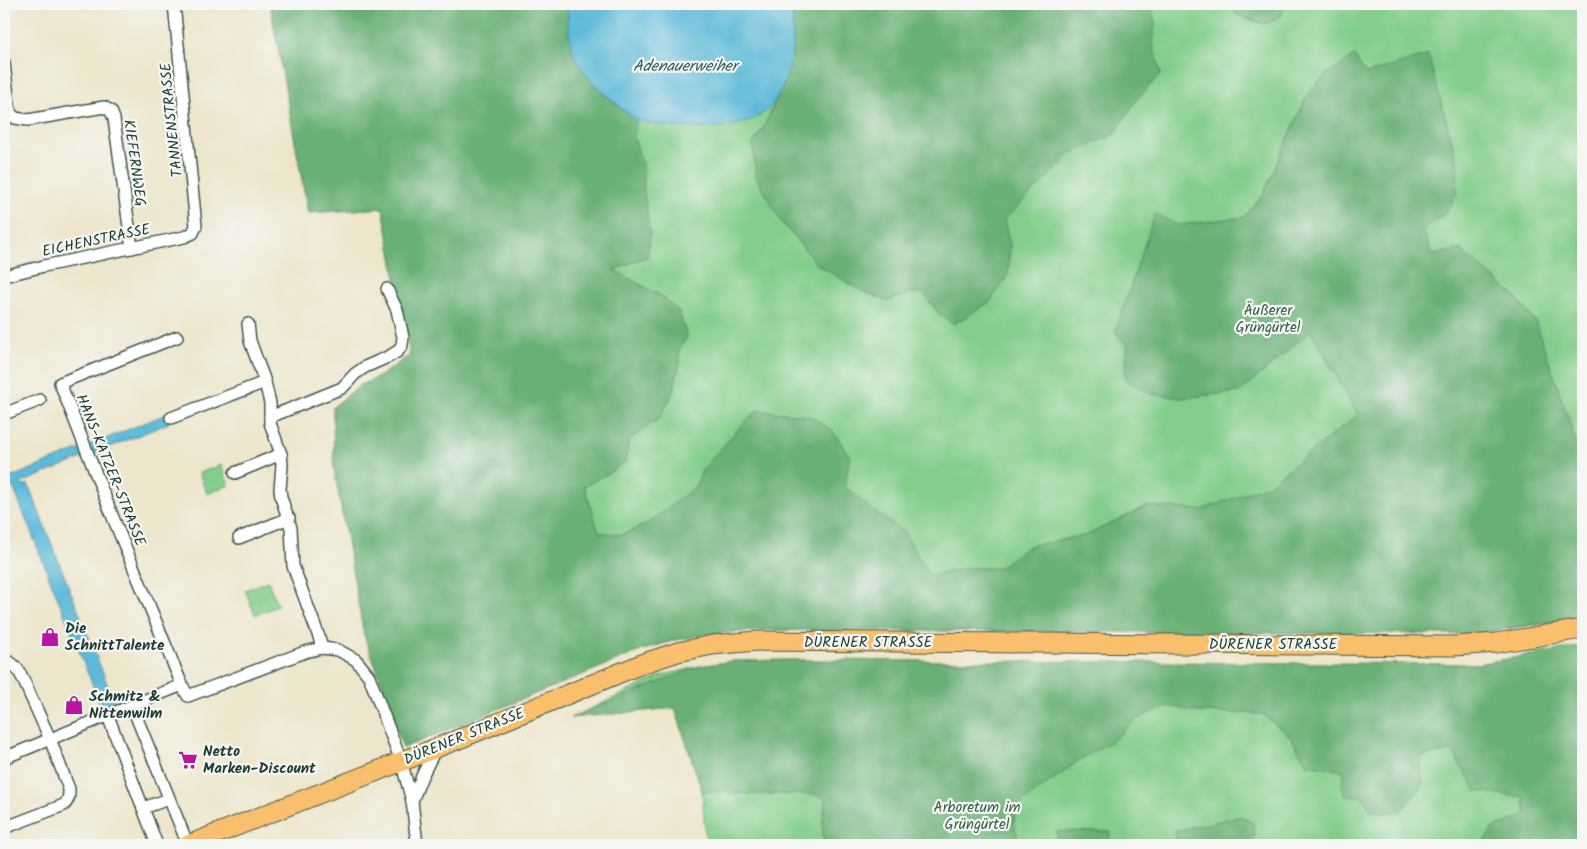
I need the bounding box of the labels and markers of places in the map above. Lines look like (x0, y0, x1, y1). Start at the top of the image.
place label: Die SchnittTalente (65, 617, 165, 658)
shop icon: Die SchnittTalente (39, 626, 61, 648)
place label: Schmitz & Nittenwilm (89, 685, 162, 726)
shop icon: Schmitz & Nittenwilm (63, 694, 85, 716)
place label: Netto Marken-Discount (203, 740, 316, 781)
supermarket icon: Netto Marken-Discount (177, 749, 199, 771)

